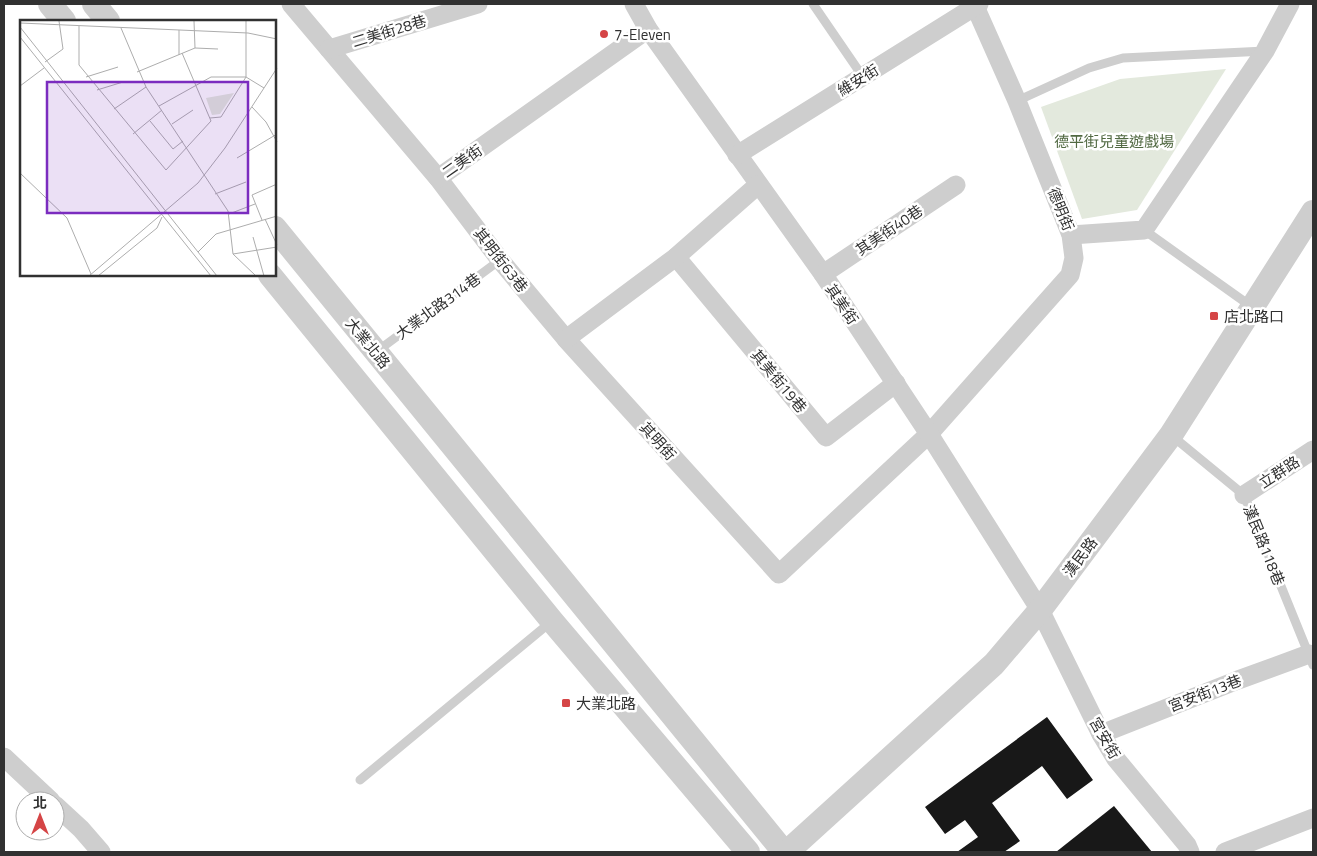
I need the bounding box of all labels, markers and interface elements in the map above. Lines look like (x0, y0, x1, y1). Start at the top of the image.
street label: 二美街28巷 (349, 9, 429, 53)
inset map (20, 20, 276, 276)
place label: 7-Eleven (614, 23, 671, 46)
marker: 7-Eleven (598, 28, 610, 40)
street label: 維安街 (833, 58, 883, 102)
park label: 德平街兒童遊戲場 (1054, 130, 1174, 153)
street label: 二美街 (437, 139, 487, 183)
street label: 德明街 (1042, 184, 1080, 234)
street label: 其美街40巷 (851, 199, 927, 261)
street label: 其明街63巷 (468, 223, 534, 297)
street label: 大業北路314巷 (391, 267, 485, 345)
street label: 其美街 (820, 279, 864, 329)
place label: 店北路口 (1224, 305, 1284, 328)
marker: 店北路口 (1208, 310, 1220, 322)
street label: 大業北路 (340, 312, 396, 374)
street label: 其美街19巷 (746, 344, 812, 418)
street label: 其明街 (634, 417, 682, 465)
street label: 立群路 (1254, 450, 1304, 494)
street label: 漢民路118巷 (1237, 501, 1291, 589)
street label: 漢民路 (1057, 532, 1103, 582)
street label: 宮安街13巷 (1165, 669, 1245, 717)
place label: 大業北路 (576, 692, 636, 715)
marker: 大業北路 (560, 697, 572, 709)
street label: 宮安街 (1084, 713, 1126, 763)
north arrow (15, 791, 65, 841)
text: 北 (33, 792, 47, 813)

